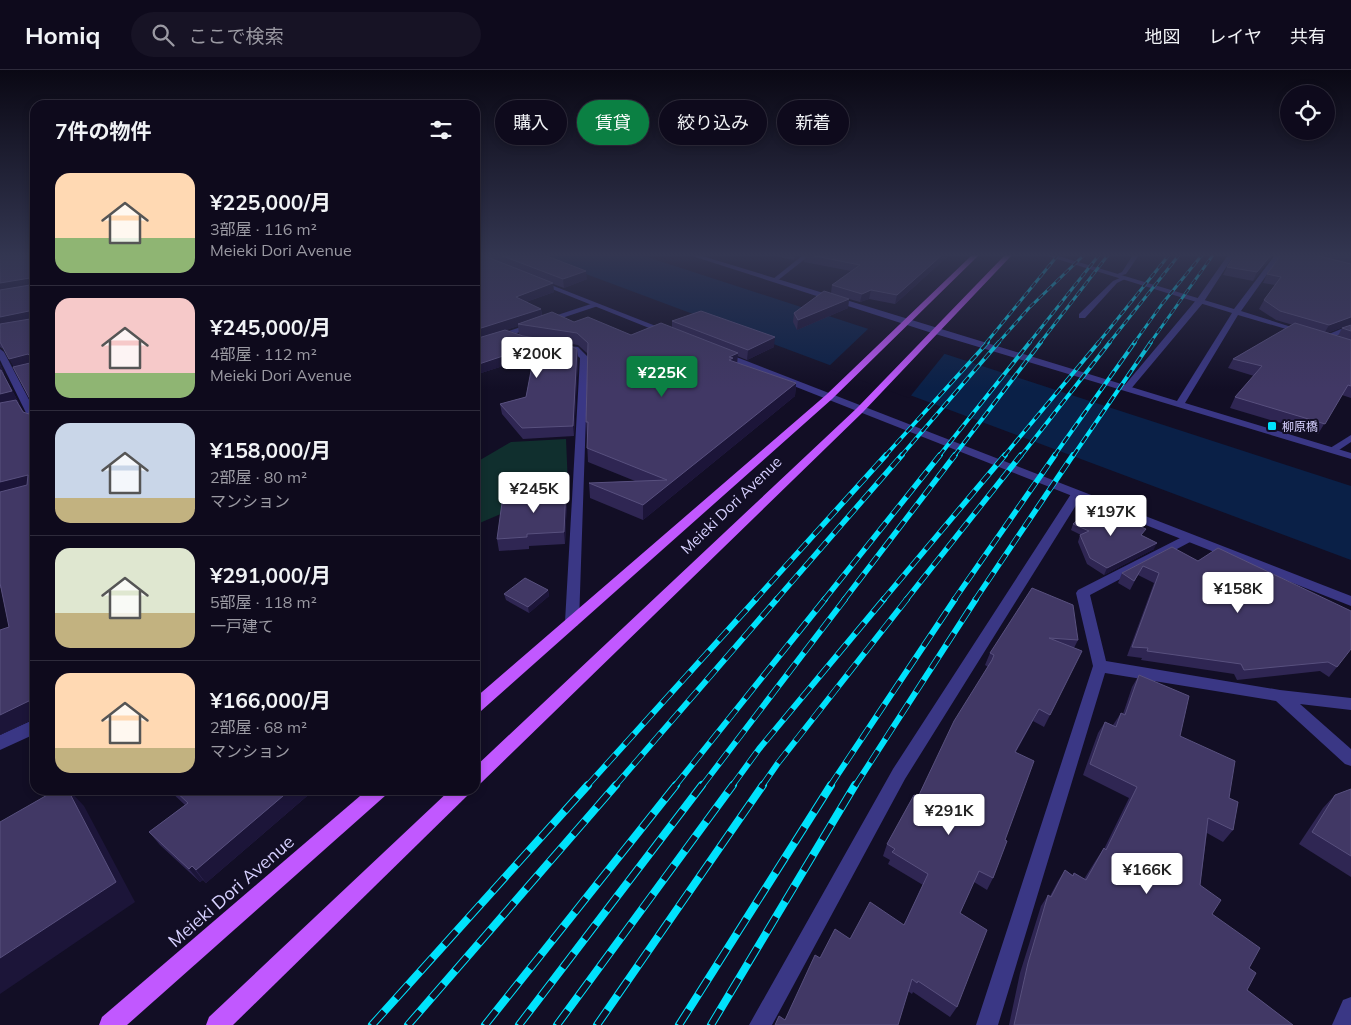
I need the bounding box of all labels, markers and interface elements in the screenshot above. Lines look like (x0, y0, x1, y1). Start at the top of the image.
search box (131, 12, 481, 57)
text: Homiq (25, 20, 101, 50)
icon: search (149, 21, 177, 49)
text: ここで検索 (189, 24, 284, 48)
text: 地図 (1145, 25, 1181, 48)
text: レイヤ (1209, 25, 1262, 48)
text: 共有 (1290, 25, 1326, 48)
map controls (1280, 85, 1335, 140)
button: locate (1280, 85, 1335, 140)
chip: 購入 (495, 100, 567, 145)
chip: 賃貸 (577, 100, 649, 145)
chip: 絞り込み (659, 100, 767, 145)
chip: 新着 (777, 100, 849, 145)
icon: filters (427, 116, 455, 144)
text: 7件の物件 (55, 118, 152, 144)
text: ¥225,000/月 (210, 189, 331, 215)
icon: home (95, 193, 155, 253)
text: 3部屋 · 116 m² (210, 219, 317, 239)
text: Meieki Dori Avenue (210, 240, 352, 260)
text: ¥245,000/月 (210, 314, 331, 340)
icon: home (95, 318, 155, 378)
pin: ¥200K (502, 336, 572, 379)
text: ¥200K (512, 343, 562, 363)
text: 4部屋 · 112 m² (210, 344, 317, 364)
pin: ¥225K (627, 356, 697, 398)
text: ¥225K (637, 362, 687, 382)
text: Meieki Dori Avenue (210, 365, 352, 385)
place label: 柳原橋 (1282, 419, 1318, 434)
marker: 柳原橋 (1266, 420, 1278, 432)
text: ¥158,000/月 (210, 437, 331, 463)
icon: home (95, 443, 155, 503)
street label: Meieki Dori Avenue (677, 452, 785, 558)
text: 2部屋 · 80 m² (210, 467, 307, 487)
pin: ¥245K (499, 472, 569, 514)
text: ¥245K (509, 478, 559, 498)
text: マンション (210, 491, 290, 511)
pin: ¥197K (1076, 494, 1146, 537)
text: ¥197K (1086, 501, 1136, 521)
text: ¥291,000/月 (210, 562, 331, 588)
icon: home (95, 568, 155, 628)
pin: ¥158K (1203, 572, 1273, 614)
text: ¥158K (1213, 578, 1263, 598)
text: 5部屋 · 118 m² (210, 592, 317, 612)
text: 一戸建て (210, 616, 274, 636)
text: ¥166,000/月 (210, 687, 331, 713)
icon: home (95, 693, 155, 753)
text: 2部屋 · 68 m² (210, 717, 307, 737)
text: マンション (210, 741, 290, 761)
pin: ¥291K (914, 794, 984, 836)
text: ¥291K (924, 800, 974, 820)
street label: Meieki Dori Avenue (163, 830, 299, 952)
pin: ¥166K (1112, 852, 1182, 895)
text: ¥166K (1122, 859, 1172, 879)

